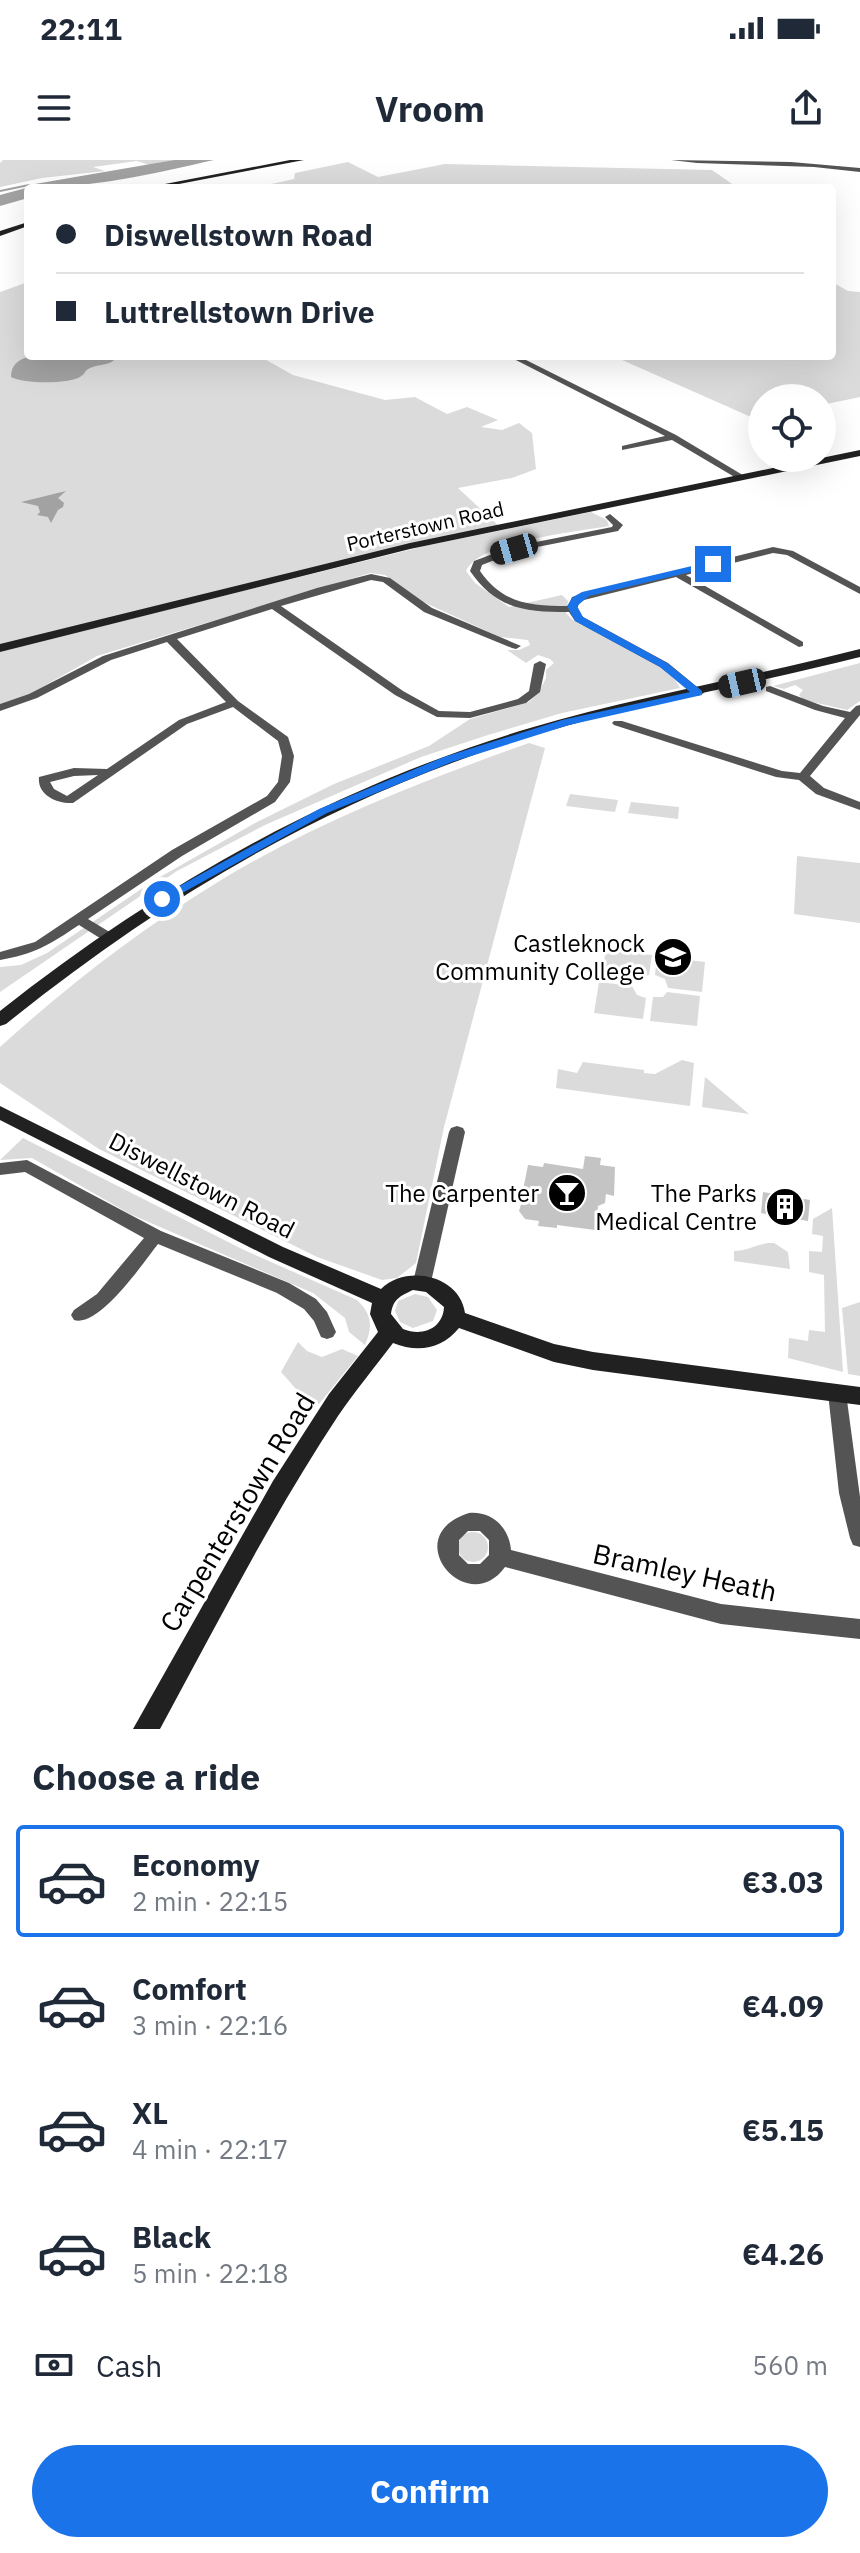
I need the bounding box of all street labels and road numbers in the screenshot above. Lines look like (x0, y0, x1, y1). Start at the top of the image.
street label: Porterstown Road (344, 495, 506, 557)
street label: Diswellstown Road (104, 1124, 300, 1246)
street label: Carpenterstown Road (151, 1386, 323, 1638)
street label: Bramley Heath (590, 1534, 780, 1610)

